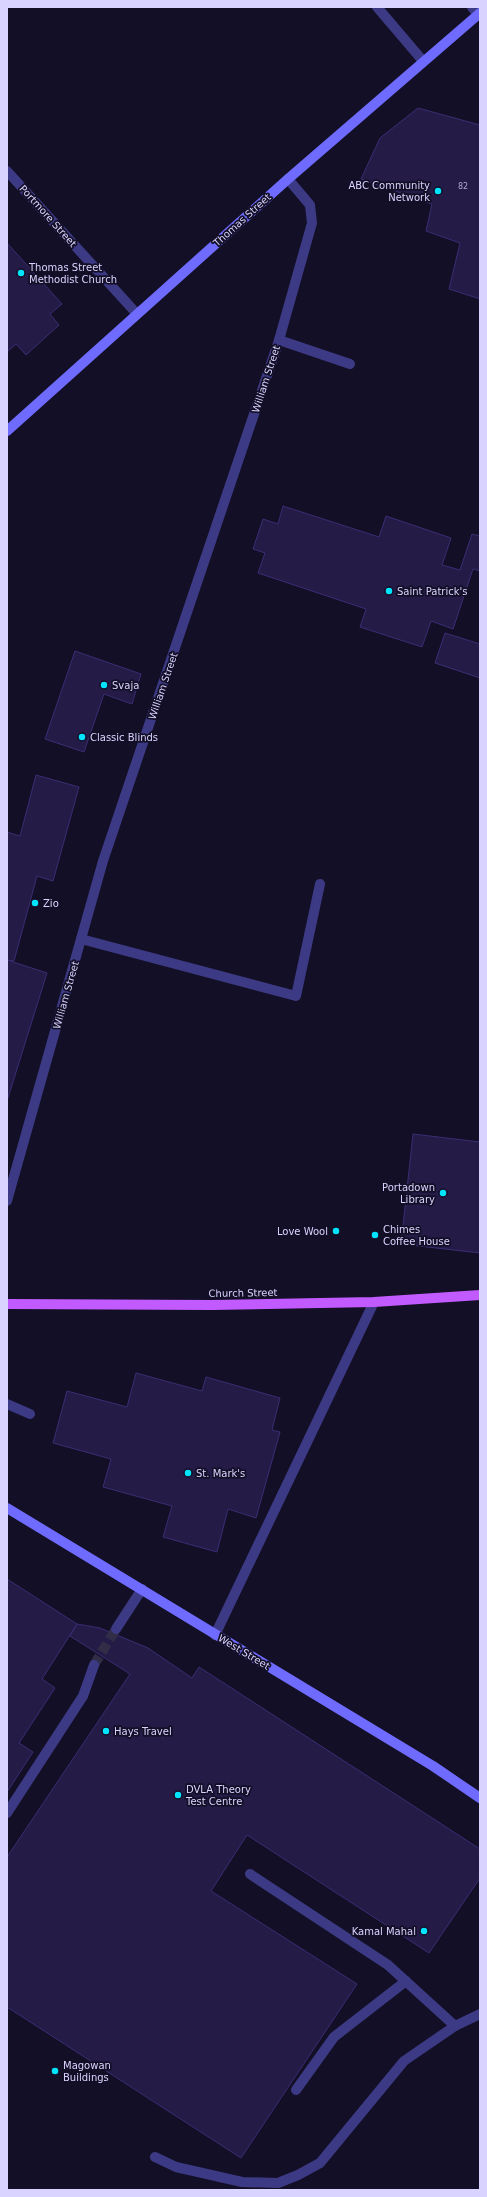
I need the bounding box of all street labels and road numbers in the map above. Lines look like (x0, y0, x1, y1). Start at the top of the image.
street label: Portmore Street (17, 183, 79, 249)
street label: Thomas Street (210, 191, 273, 249)
street label: William Street (250, 344, 282, 414)
street label: William Street (146, 651, 180, 721)
street label: William Street (51, 960, 81, 1030)
street label: Church Street (208, 1287, 278, 1299)
street label: West Street (216, 1632, 272, 1672)

